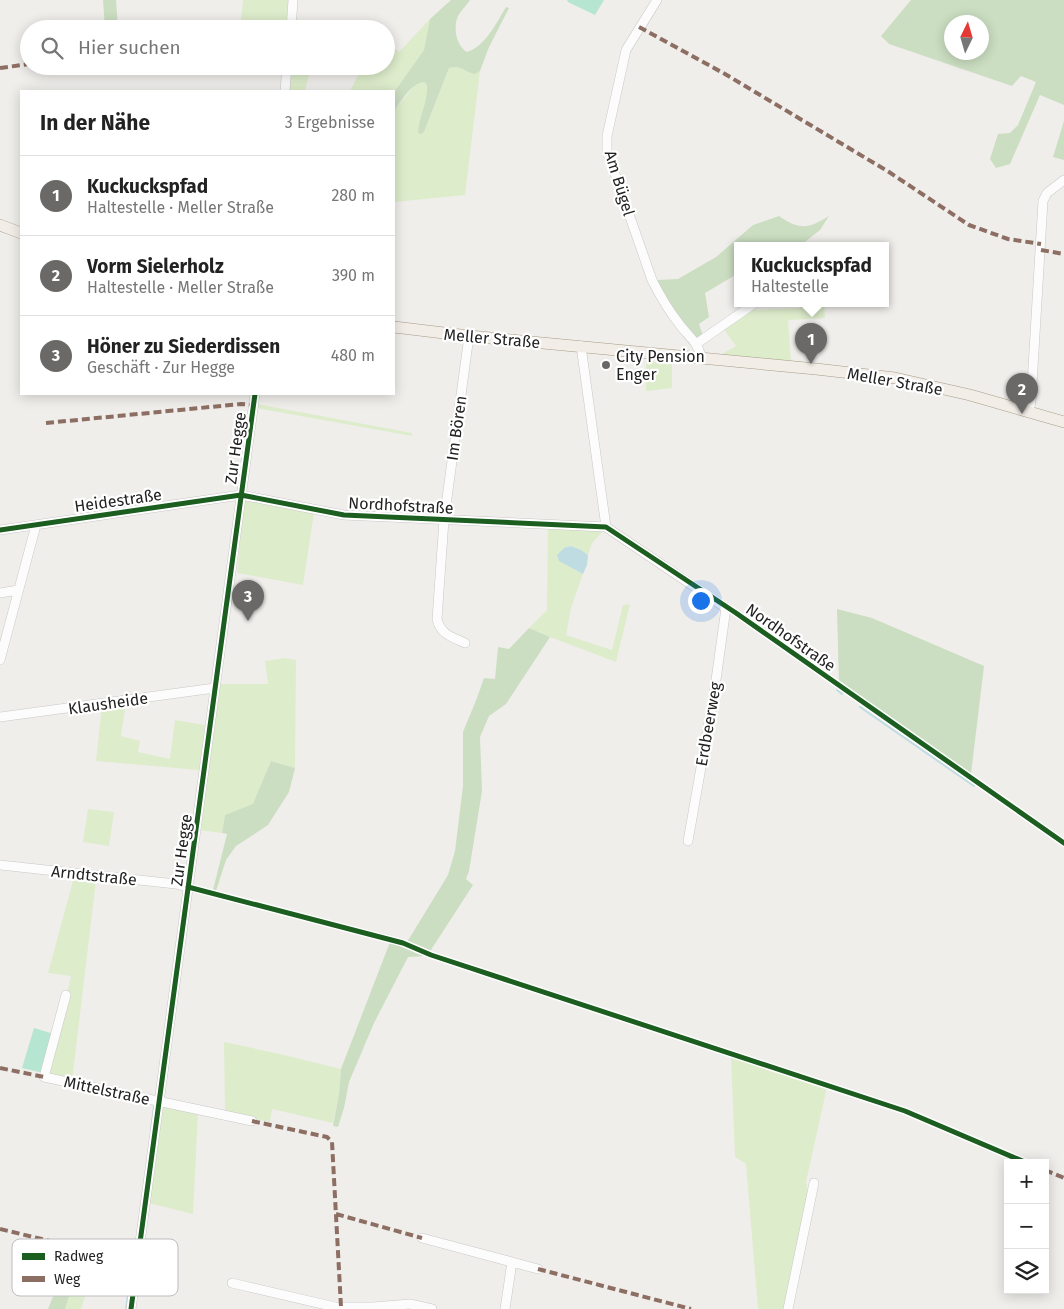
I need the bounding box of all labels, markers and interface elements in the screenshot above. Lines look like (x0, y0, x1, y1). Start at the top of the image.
north arrow (944, 15, 989, 60)
search box (20, 20, 395, 75)
icon: search (38, 34, 66, 62)
text: Hier suchen (78, 36, 181, 59)
text: In der Nähe (40, 110, 150, 136)
text: 3 Ergebnisse (285, 113, 375, 132)
street label: Am Bügel (601, 148, 639, 219)
text: Kuckuckspfad (87, 175, 208, 198)
text: 1 (52, 186, 60, 205)
text: 280 m (331, 186, 375, 205)
text: Haltestelle · Meller Straße (87, 198, 274, 217)
popup (734, 242, 889, 307)
text: Kuckuckspfad (751, 254, 872, 277)
text: Vorm Sielerholz (87, 255, 224, 278)
text: 2 (52, 266, 60, 285)
text: 390 m (332, 266, 375, 285)
text: Haltestelle (751, 277, 829, 296)
text: Haltestelle · Meller Straße (87, 278, 274, 297)
pin: 1 (795, 323, 827, 364)
street label: Meller Straße (443, 325, 541, 352)
text: Höner zu Siederdissen (87, 335, 280, 358)
text: 3 (52, 346, 60, 365)
text: 480 m (331, 346, 375, 365)
place label: City Pension Enger (616, 347, 705, 384)
text: Geschäft · Zur Hegge (87, 358, 235, 377)
marker: City Pension Enger (600, 359, 612, 371)
street label: Meller Straße (846, 364, 944, 399)
pin: 2 (1006, 373, 1038, 414)
street label: Im Bören (443, 394, 470, 462)
street label: Zur Hegge (221, 411, 250, 485)
street label: Heidestraße (73, 485, 163, 516)
street label: Nordhofstraße (348, 493, 454, 518)
pin: 3 (232, 580, 264, 621)
your location (688, 588, 714, 614)
street label: Nordhofstraße (742, 599, 839, 675)
street label: Erdbeerweg (692, 680, 725, 768)
street label: Klausheide (67, 688, 149, 718)
street label: Zur Hegge (167, 813, 196, 887)
street label: Arndtstraße (50, 862, 138, 889)
street label: Mittelstraße (62, 1072, 152, 1109)
map controls (1004, 1159, 1049, 1294)
button: + (1004, 1159, 1049, 1204)
button: − (1004, 1204, 1049, 1249)
legend (12, 1239, 178, 1296)
text: Radweg (54, 1248, 104, 1265)
button: layers (1004, 1249, 1049, 1294)
text: Weg (54, 1271, 81, 1288)

